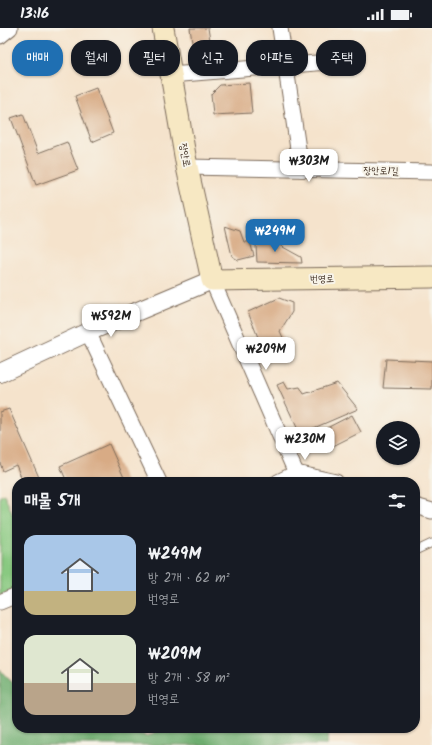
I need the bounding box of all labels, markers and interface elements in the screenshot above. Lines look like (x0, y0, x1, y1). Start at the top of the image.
text: 13:16 (20, 2, 49, 26)
chip: 매매 (12, 40, 63, 76)
chip: 월세 (71, 40, 121, 76)
chip: 필터 (129, 40, 180, 76)
chip: 신규 (188, 40, 238, 76)
chip: 아파트 (246, 40, 308, 76)
chip: 주택 (316, 40, 366, 76)
street label: 장안로 (175, 142, 195, 168)
pin: ₩303M (281, 149, 337, 183)
text: ₩303M (289, 151, 329, 172)
street label: 장안로1길 (363, 163, 399, 179)
pin: ₩249M (247, 219, 303, 253)
text: ₩249M (255, 221, 295, 242)
street label: 번영로 (310, 271, 334, 287)
pin: ₩592M (83, 304, 139, 338)
text: ₩592M (91, 306, 131, 327)
pin: ₩209M (238, 337, 294, 371)
text: ₩209M (246, 339, 286, 360)
map controls (376, 421, 420, 465)
button: layers (376, 421, 420, 465)
pin: ₩230M (277, 427, 333, 461)
text: ₩230M (285, 429, 325, 450)
text: 매물 5개 (24, 488, 80, 515)
icon: filters (386, 490, 408, 512)
text: ₩249M (148, 541, 201, 568)
icon: home (56, 551, 104, 599)
text: 방 2개 · 62 m² (148, 568, 230, 589)
text: 번영로 (148, 589, 179, 610)
text: ₩209M (148, 641, 201, 668)
icon: home (56, 651, 104, 699)
text: 방 2개 · 58 m² (148, 668, 230, 689)
text: 번영로 (148, 689, 179, 710)

